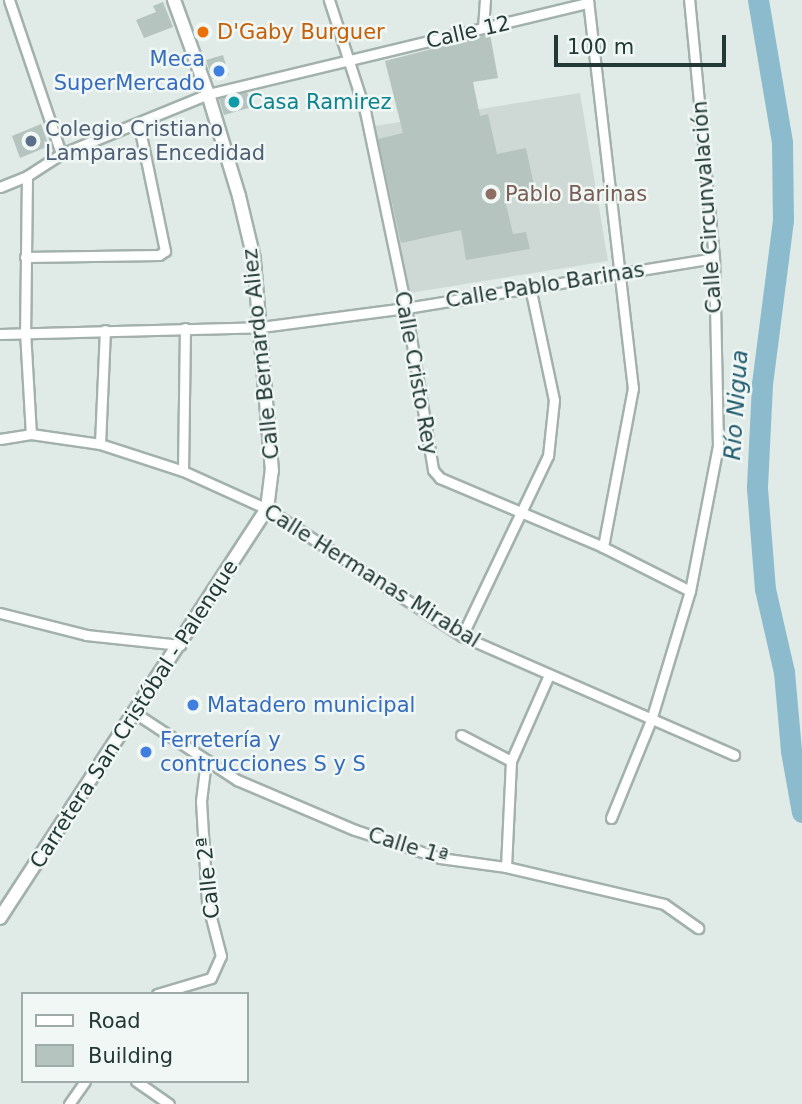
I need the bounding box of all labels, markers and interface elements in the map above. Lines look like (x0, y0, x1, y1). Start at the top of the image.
street label: Calle 12 (424, 10, 512, 54)
place label: D'Gaby Burguer (217, 19, 385, 45)
scale bar (557, 21, 728, 65)
marker: D'Gaby Burguer (195, 24, 211, 40)
text: 100 m (567, 35, 634, 59)
place label: Meca SuperMercado (54, 46, 205, 96)
marker: Meca SuperMercado (211, 63, 227, 79)
place label: Casa Ramirez (248, 89, 391, 115)
marker: Casa Ramirez (226, 94, 242, 110)
street label: Calle Circunvalación (687, 100, 727, 314)
place label: Colegio Cristiano Lamparas Encedidad (45, 116, 265, 166)
marker: Colegio Cristiano Lamparas Encedidad (23, 133, 39, 149)
place label: Pablo Barinas (505, 181, 647, 207)
marker: Pablo Barinas (483, 186, 499, 202)
street label: Calle Bernardo Aliez (237, 247, 285, 461)
street label: Calle Pablo Barinas (444, 257, 646, 313)
street label: Calle Cristo Rey (389, 289, 443, 457)
water label: Río Nigua (718, 349, 754, 461)
street label: Calle Hermanas Mirabal (259, 499, 485, 653)
street label: Carretera San Cristóbal - Palenque (25, 555, 243, 873)
place label: Matadero municipal (207, 692, 415, 718)
marker: Matadero municipal (185, 697, 201, 713)
place label: Ferretería y contrucciones S y S (160, 727, 366, 777)
marker: Ferretería y contrucciones S y S (138, 744, 154, 760)
street label: Calle 1ª (365, 822, 451, 870)
street label: Calle 2ª (191, 836, 225, 920)
legend (21, 992, 248, 1083)
text: Road (88, 1009, 141, 1033)
text: Building (88, 1044, 173, 1068)

